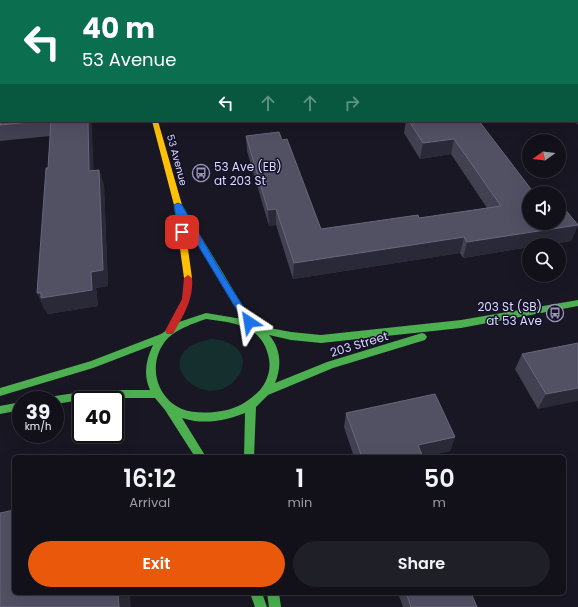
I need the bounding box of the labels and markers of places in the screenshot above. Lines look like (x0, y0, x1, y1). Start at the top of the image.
place label: 53 Ave (EB) at 203 St (214, 158, 282, 189)
bus stop icon: 53 Ave (EB) at 203 St (191, 163, 211, 183)
pin (165, 215, 199, 249)
place label: 203 St (SB) at 53 Ave (477, 298, 542, 329)
bus stop icon: 203 St (SB) at 53 Ave (545, 303, 565, 323)

